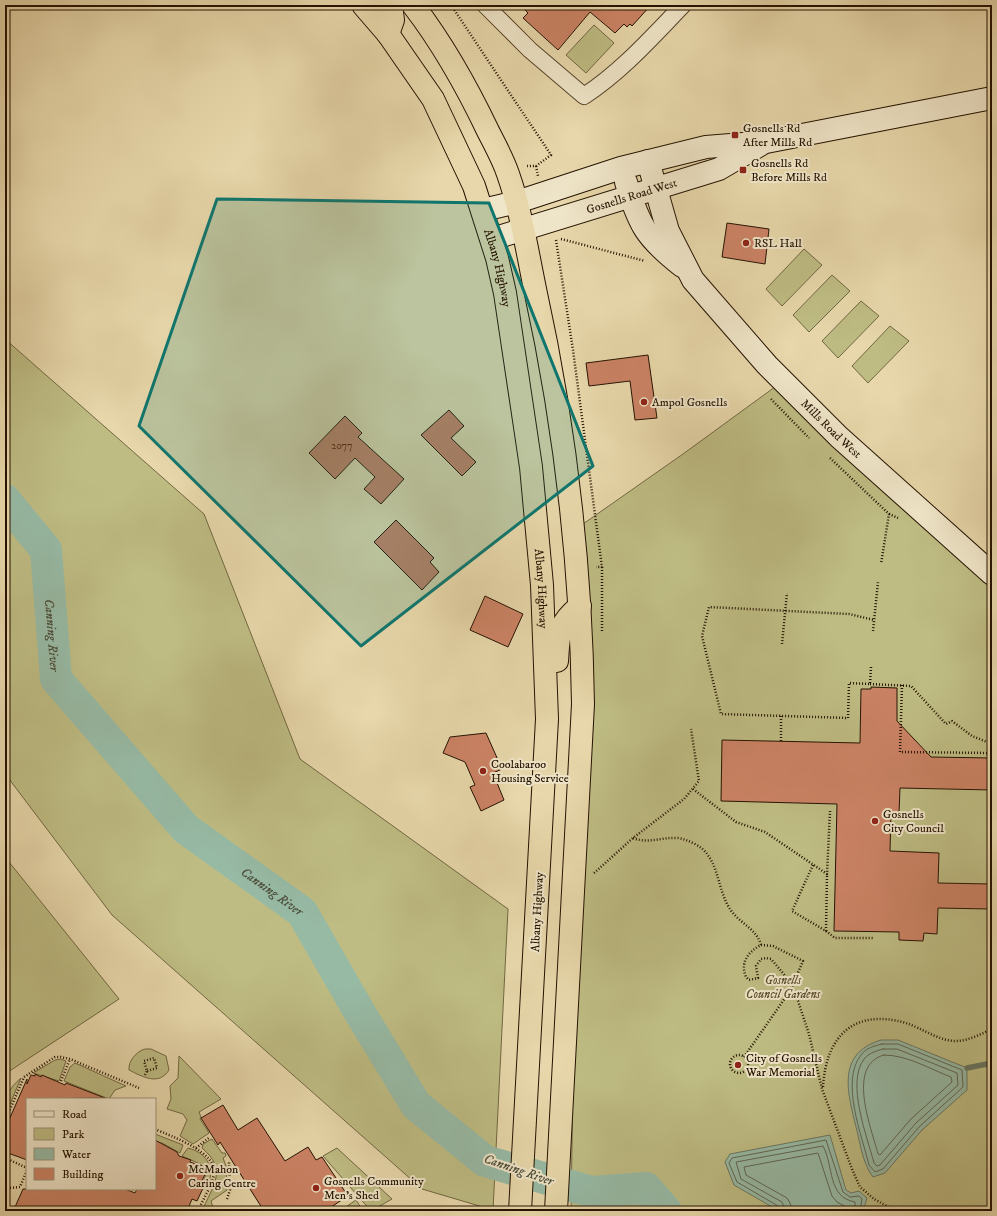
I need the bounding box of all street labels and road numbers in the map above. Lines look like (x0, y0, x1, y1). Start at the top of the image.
street label: Gosnells Road West (585, 175, 679, 217)
street label: Albany Highway (480, 227, 514, 308)
street label: Mills Road West (798, 396, 865, 462)
street label: Albany Highway (531, 548, 551, 629)
street label: Albany Highway (528, 871, 547, 952)

